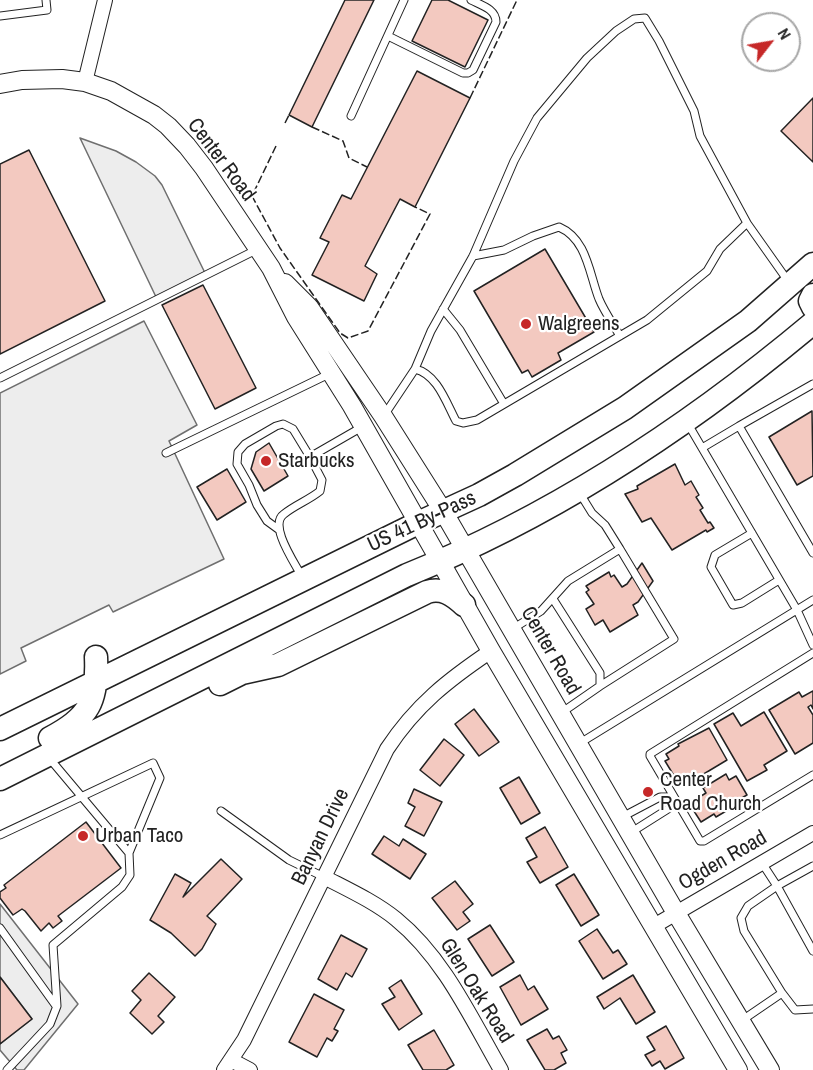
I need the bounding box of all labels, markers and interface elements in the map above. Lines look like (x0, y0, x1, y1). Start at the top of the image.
north arrow (741, 12, 801, 72)
text: N (773, 24, 797, 43)
street label: Center Road (182, 113, 260, 207)
place label: Walgreens (538, 311, 620, 337)
marker: Walgreens (519, 317, 533, 331)
place label: Starbucks (278, 448, 355, 474)
marker: Starbucks (259, 454, 273, 468)
street label: US 41 By-Pass (364, 486, 480, 558)
street label: Center Road (515, 602, 585, 700)
place label: Center Road Church (660, 767, 761, 817)
street label: Banyan Drive (287, 785, 355, 889)
marker: Center Road Church (641, 785, 655, 799)
place label: Urban Taco (95, 823, 183, 849)
street label: Ogden Road (674, 826, 772, 896)
marker: Urban Taco (76, 829, 90, 843)
street label: Glen Oak Road (434, 934, 518, 1048)

